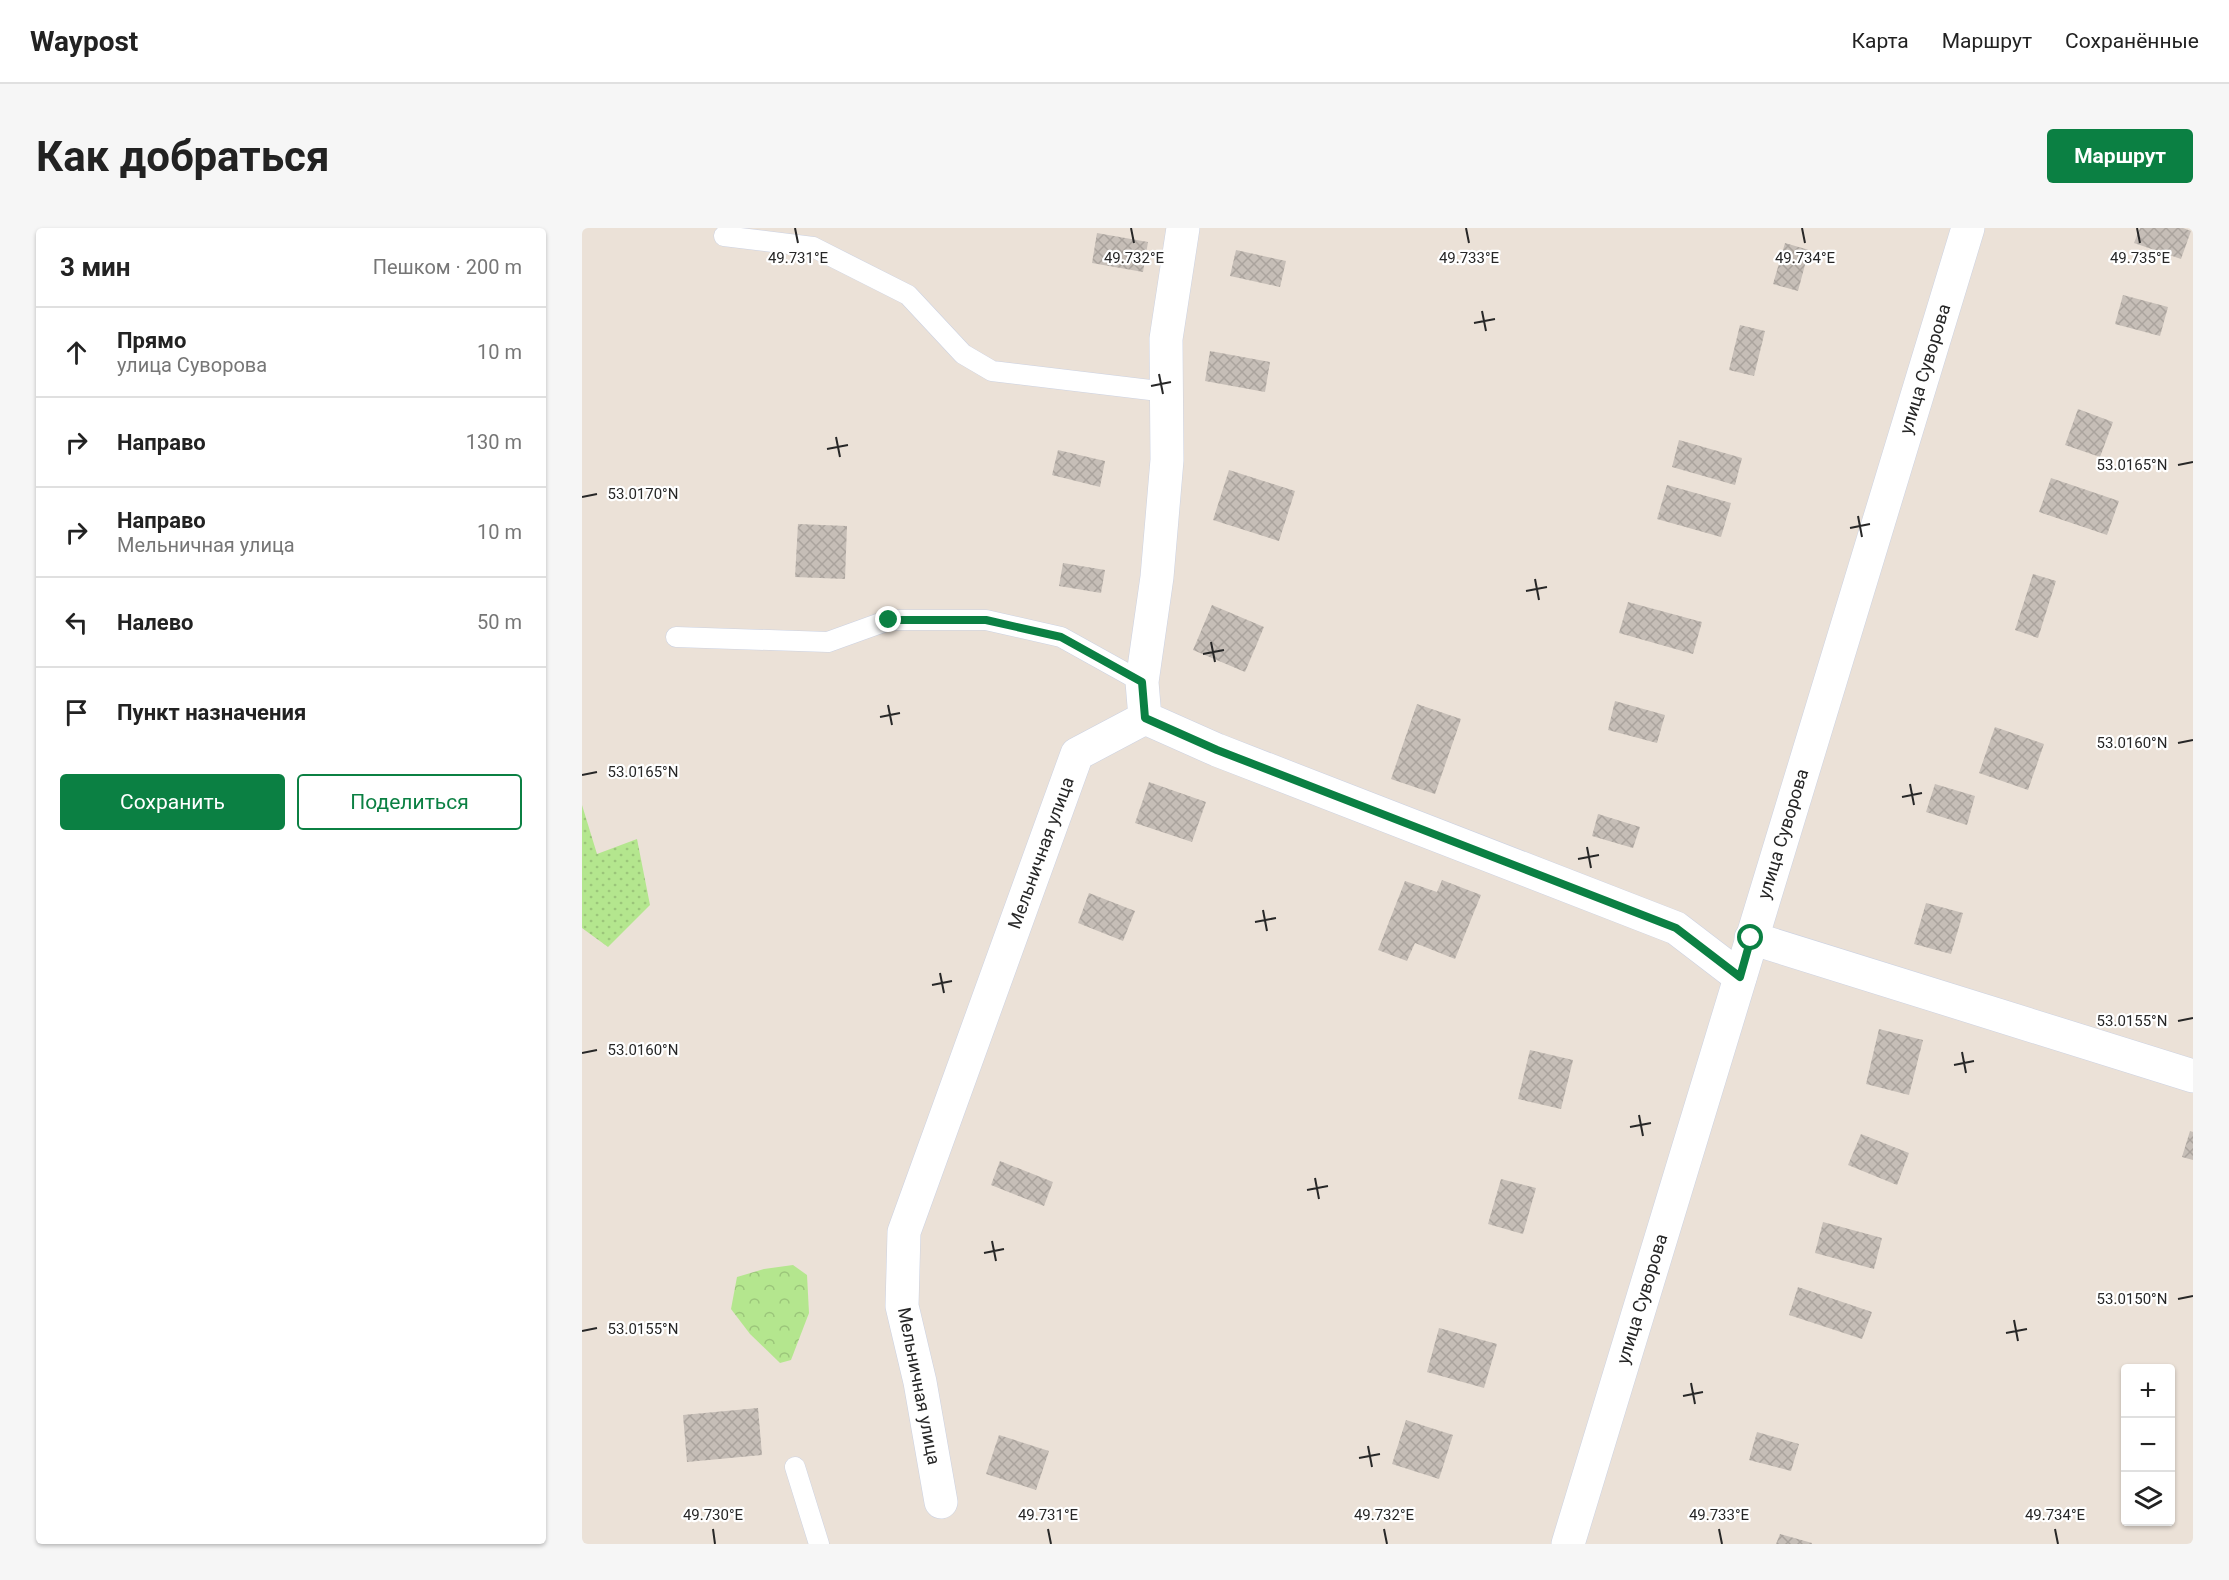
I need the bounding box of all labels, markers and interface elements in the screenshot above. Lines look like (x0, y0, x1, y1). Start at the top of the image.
text: Waypost (30, 25, 138, 58)
text: Карта (1852, 29, 1909, 53)
text: Маршрут (1942, 29, 2032, 53)
text: Сохранённые (2065, 29, 2199, 53)
button: Маршрут (2047, 129, 2193, 183)
text: Как добраться (36, 132, 330, 181)
text: 49.731°E (768, 249, 829, 267)
text: 49.732°E (1104, 249, 1165, 267)
text: 49.733°E (1439, 249, 1500, 267)
text: 49.734°E (1775, 249, 1836, 267)
text: 49.735°E (2110, 249, 2171, 267)
text: 3 мин (60, 252, 131, 282)
text: Пешком · 200 m (373, 255, 522, 279)
street label: улица Суворова (1895, 301, 1954, 437)
text: Прямо (117, 328, 186, 353)
icon: ahead (60, 336, 93, 369)
text: 10 m (477, 340, 522, 364)
text: улица Суворова (117, 353, 267, 377)
icon: right (60, 426, 93, 459)
text: Направо (117, 430, 206, 455)
text: 130 m (466, 430, 522, 454)
text: 53.0165°N (2097, 456, 2167, 474)
text: 53.0170°N (608, 485, 678, 503)
text: Направо (117, 508, 206, 533)
icon: right (60, 516, 93, 549)
text: 10 m (477, 520, 522, 544)
text: Мельничная улица (117, 533, 295, 557)
icon: left (60, 606, 93, 639)
route end (875, 606, 901, 632)
text: Налево (117, 610, 194, 635)
text: 50 m (477, 610, 522, 634)
icon: arrive (60, 696, 93, 729)
text: Пункт назначения (117, 700, 306, 725)
text: 53.0160°N (2097, 734, 2167, 752)
text: 53.0165°N (608, 763, 678, 781)
street label: улица Суворова (1753, 766, 1812, 902)
button: Сохранить (60, 774, 285, 830)
button: Поделиться (297, 774, 522, 830)
street label: Мельничная улица (1003, 774, 1078, 932)
route start (1737, 924, 1763, 950)
text: 53.0155°N (2097, 1012, 2167, 1030)
text: 53.0160°N (608, 1041, 678, 1059)
street label: улица Суворова (1612, 1231, 1671, 1367)
text: 53.0150°N (2097, 1290, 2167, 1308)
street label: Мельничная улица (894, 1305, 945, 1466)
text: 53.0155°N (608, 1320, 678, 1338)
map controls (2121, 1364, 2175, 1526)
button: + (2121, 1364, 2175, 1418)
button: − (2121, 1418, 2175, 1472)
button: layers (2121, 1472, 2175, 1526)
text: 49.730°E (683, 1506, 744, 1524)
text: 49.731°E (1018, 1506, 1079, 1524)
text: 49.732°E (1354, 1506, 1415, 1524)
text: 49.733°E (1689, 1506, 1750, 1524)
text: 49.734°E (2025, 1506, 2086, 1524)

